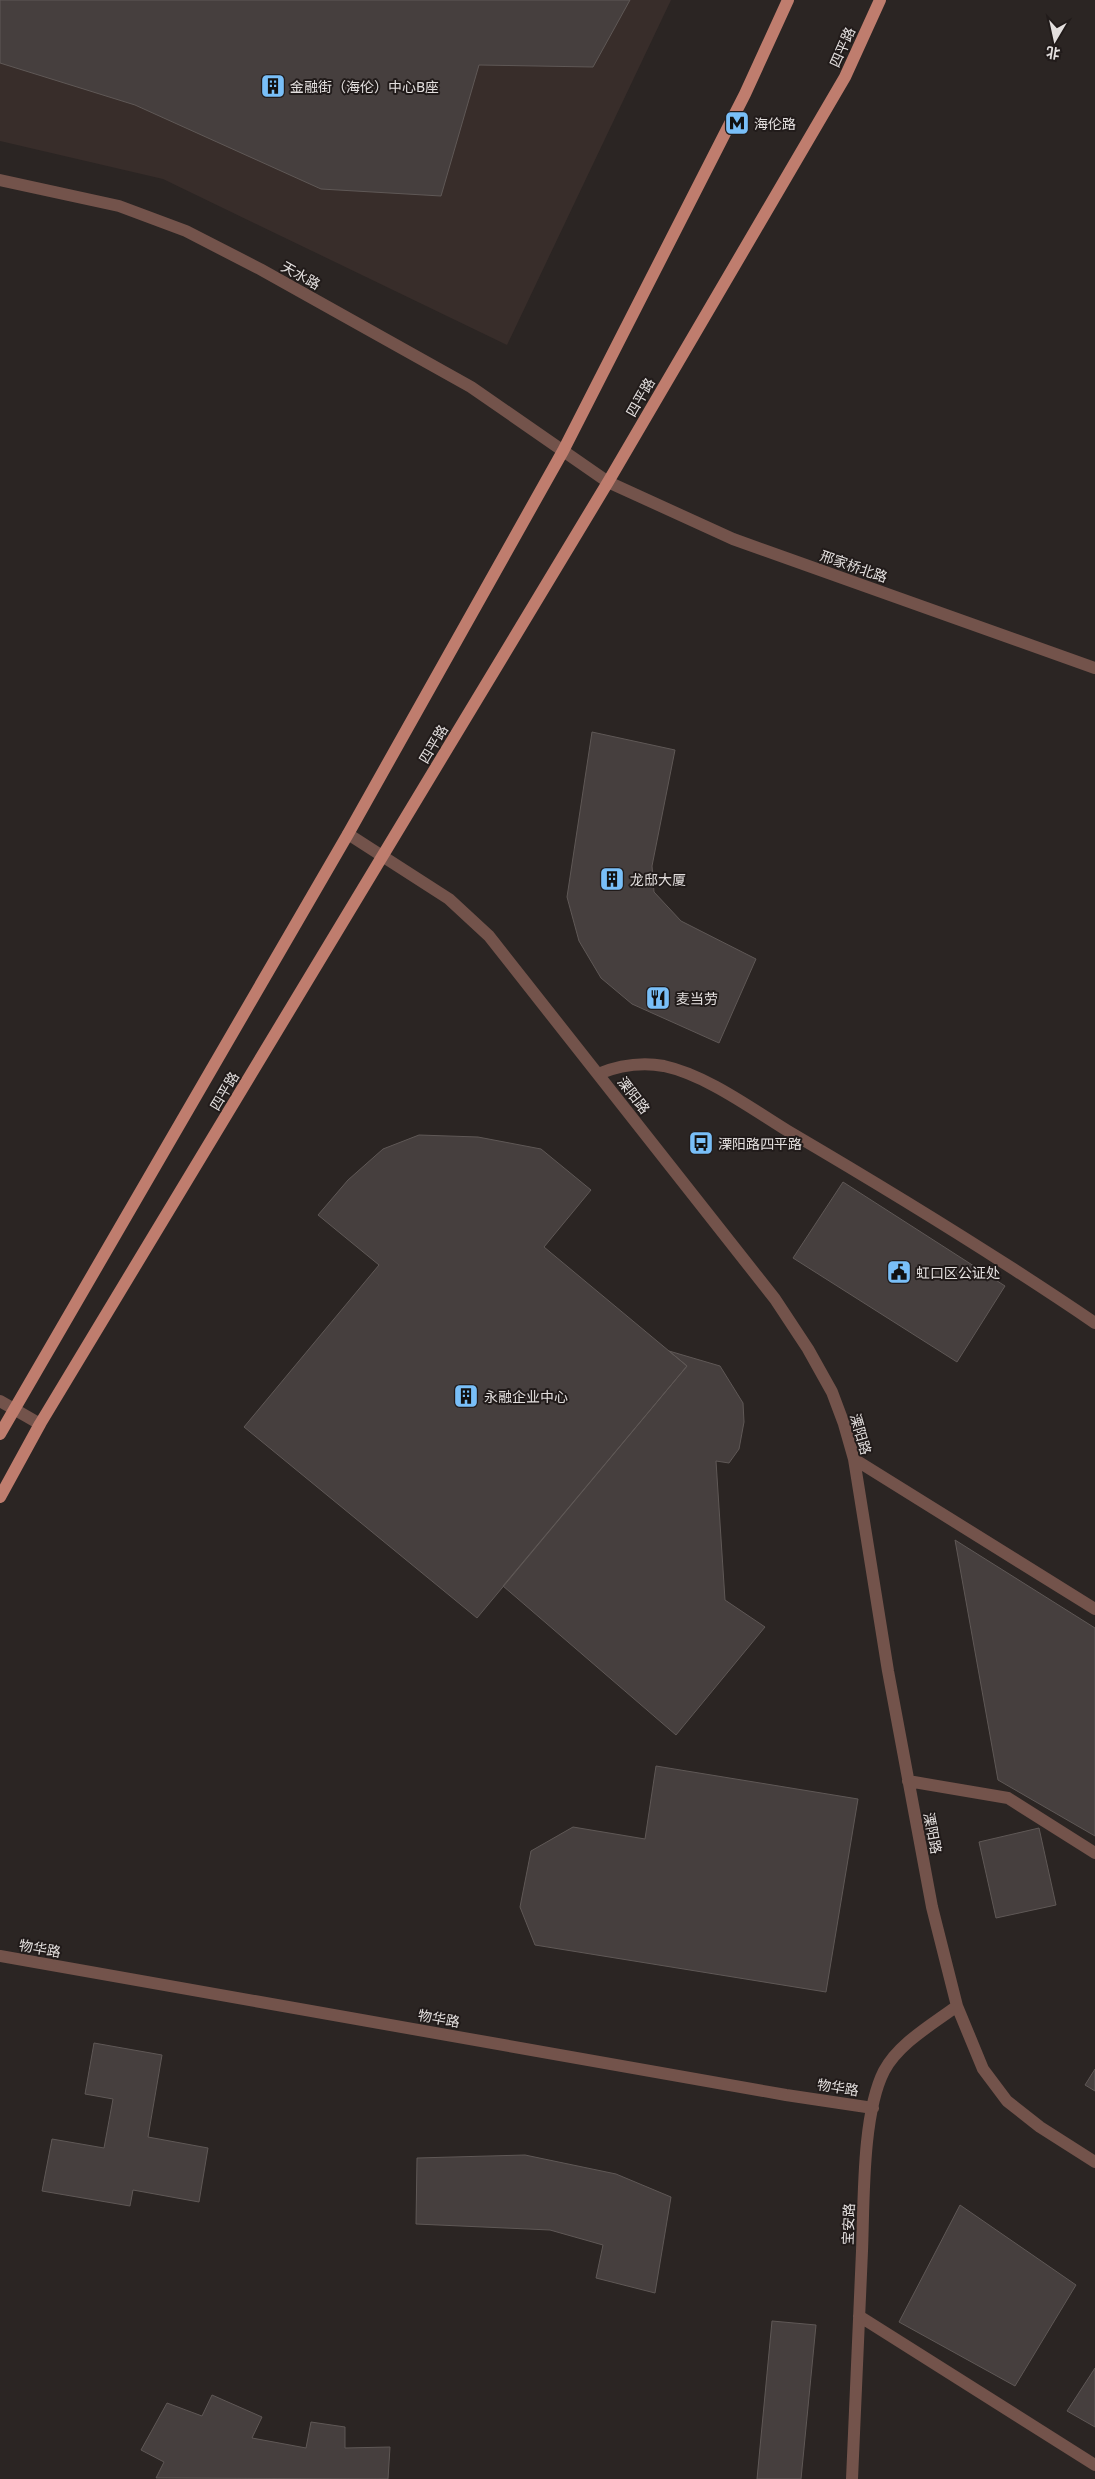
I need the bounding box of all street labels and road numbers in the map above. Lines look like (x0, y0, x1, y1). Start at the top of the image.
street label: 四平路 (825, 24, 859, 70)
street label: 天水路 (278, 257, 324, 293)
street label: 四平路 (621, 374, 659, 420)
street label: 邢家桥北路 (818, 546, 890, 586)
street label: 四平路 (414, 721, 452, 767)
street label: 四平路 (205, 1068, 243, 1114)
street label: 溧阳路 (614, 1073, 654, 1117)
street label: 溧阳路 (846, 1411, 876, 1457)
street label: 溧阳路 (920, 1811, 946, 1855)
street label: 物华路 (18, 1935, 62, 1961)
street label: 物华路 (417, 2005, 461, 2031)
street label: 物华路 (816, 2074, 860, 2100)
street label: 宝安路 (838, 2203, 858, 2245)

